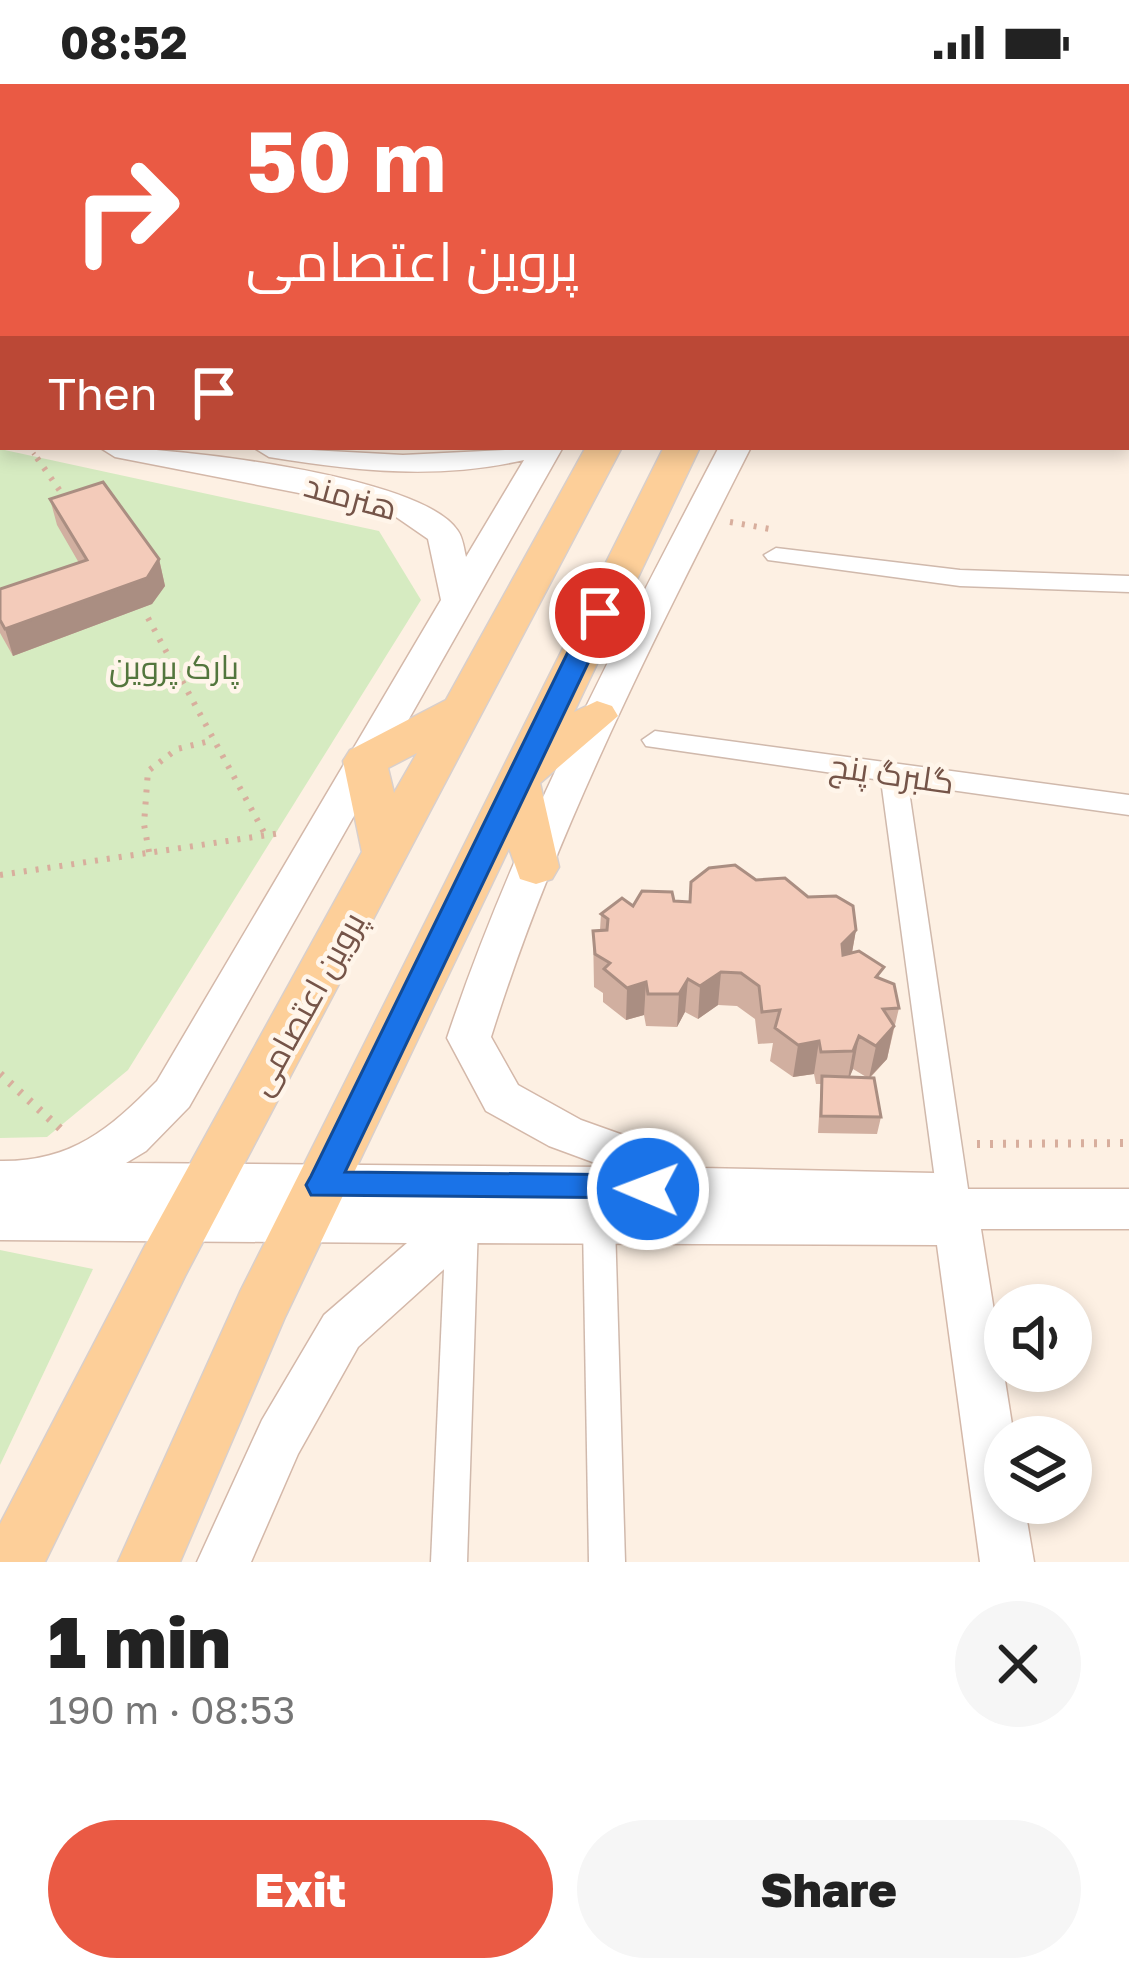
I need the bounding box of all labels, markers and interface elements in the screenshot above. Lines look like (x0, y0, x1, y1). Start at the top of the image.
text: 08:52 (60, 15, 187, 69)
text: 50 m (246, 110, 446, 210)
icon: right (48, 132, 204, 288)
text: پروین اعتصامی (246, 228, 578, 293)
icon: arrive (181, 360, 247, 426)
text: Then (48, 366, 157, 420)
street label: هنرمند (300, 465, 402, 528)
pin (549, 562, 651, 664)
icon: arrive (567, 580, 633, 646)
park label: پارک پروین (109, 647, 239, 689)
street label: گلبرگ پنج (827, 745, 957, 805)
street label: پروین اعتصامی (240, 905, 375, 1103)
position arrow (585, 1126, 711, 1252)
map controls (984, 1284, 1092, 1524)
button: sound (984, 1284, 1092, 1392)
button: layers (984, 1416, 1092, 1524)
text: 1 min (48, 1597, 231, 1684)
button: close (955, 1601, 1081, 1727)
text: 190 m · 08:53 (48, 1686, 295, 1733)
button: Exit (48, 1820, 553, 1958)
button: Share (577, 1820, 1081, 1958)

